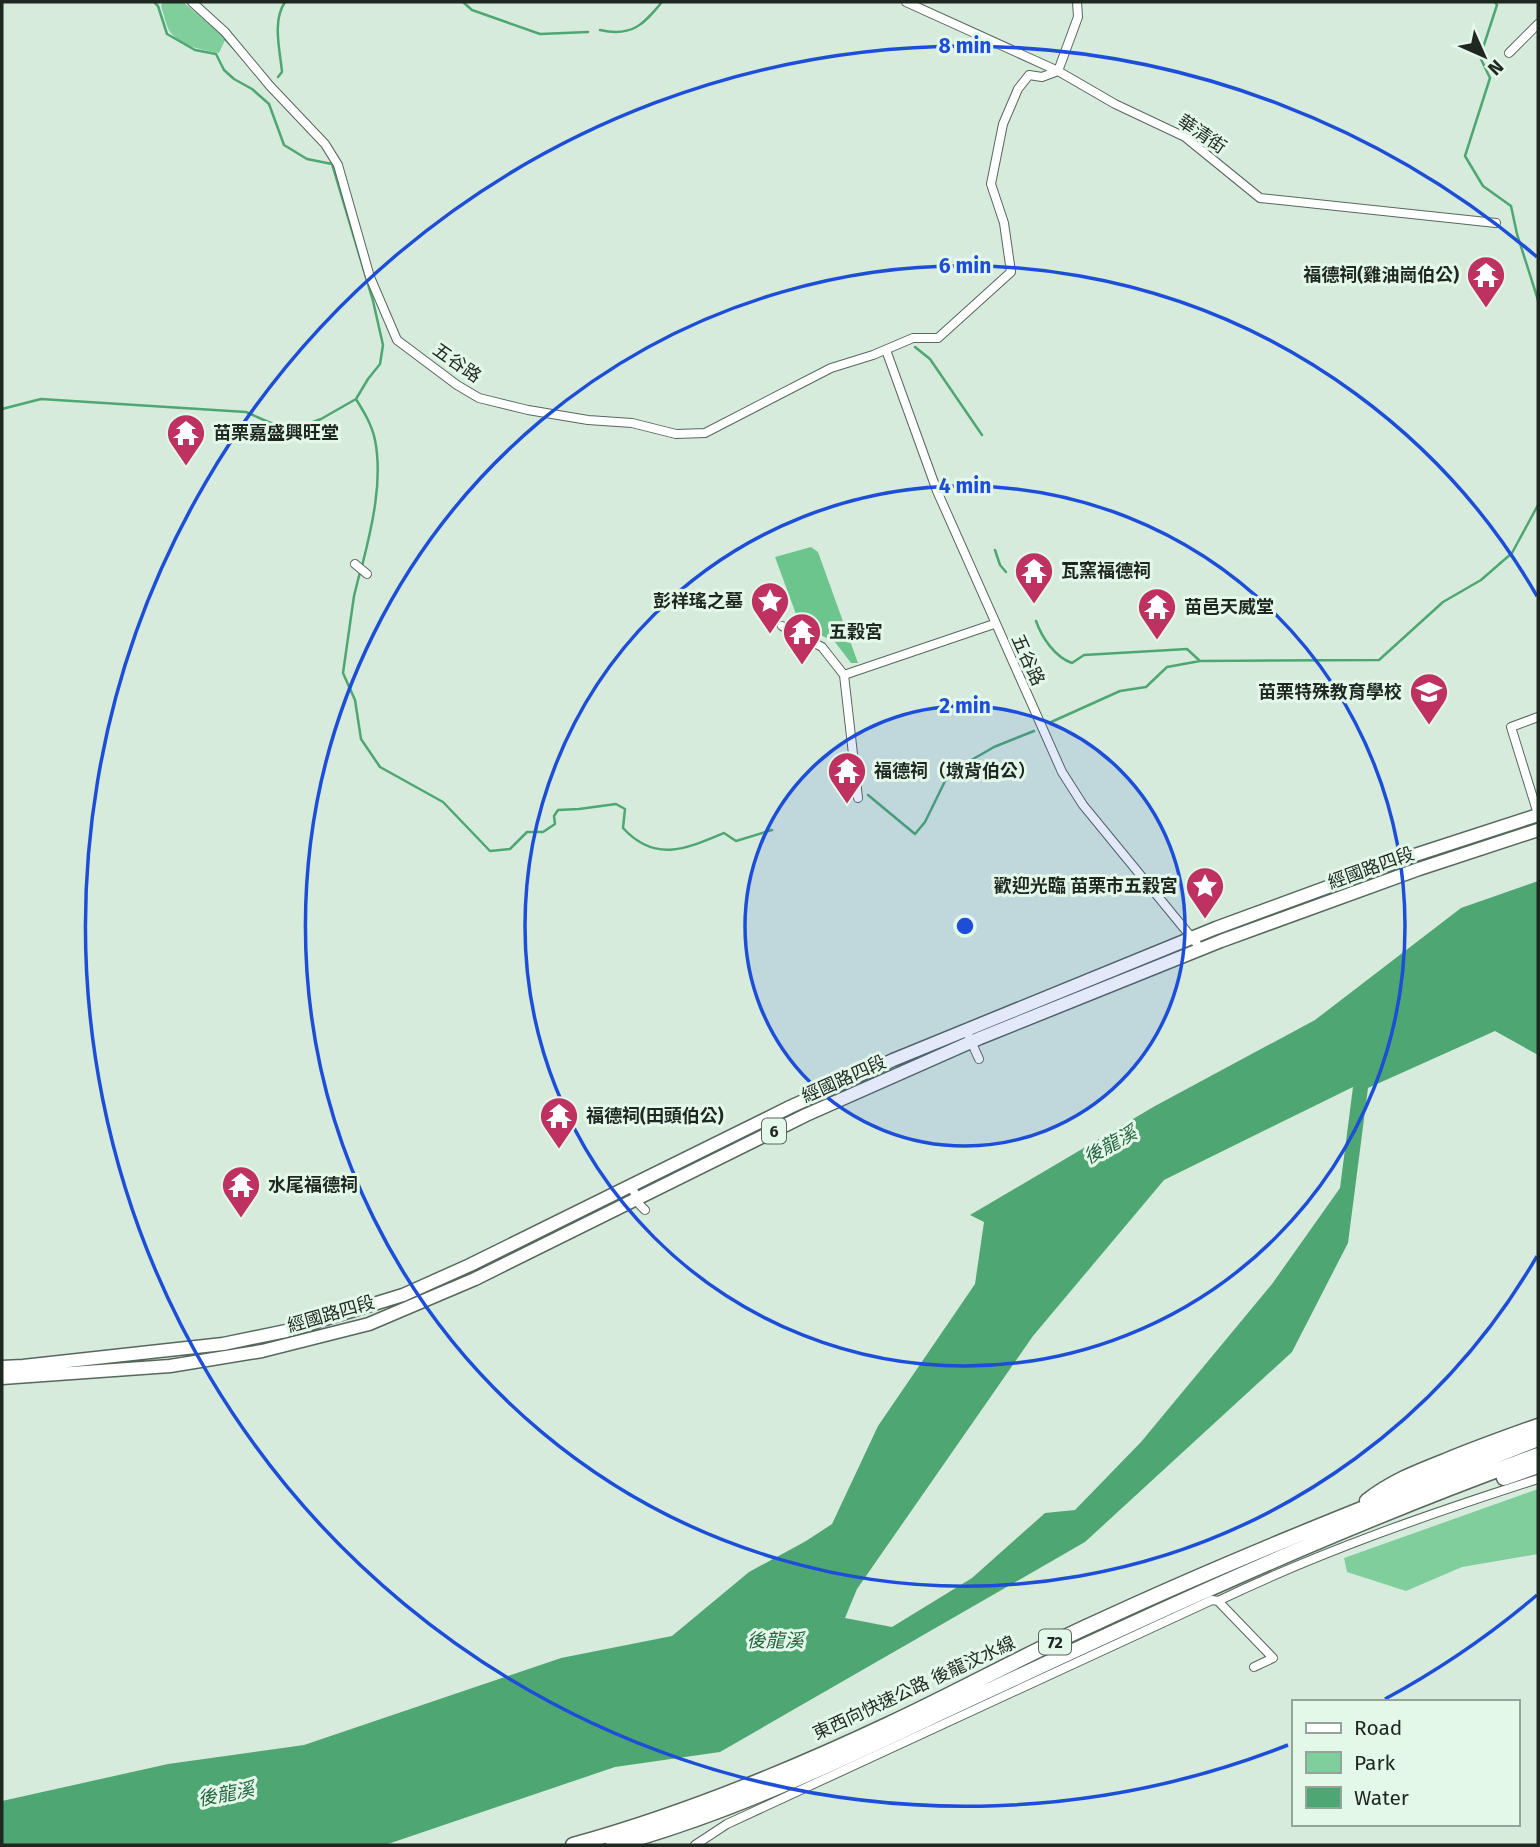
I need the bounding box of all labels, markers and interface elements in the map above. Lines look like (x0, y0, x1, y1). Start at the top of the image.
north arrow (1449, 21, 1519, 91)
text: 8 min (939, 33, 991, 59)
text: N (1483, 55, 1508, 80)
street label: 華清街 (1173, 110, 1231, 158)
text: 6 min (939, 253, 991, 279)
temple icon: 福德祠(雞油崗伯公) (1465, 254, 1507, 309)
place label: 福德祠(雞油崗伯公) (1303, 264, 1459, 286)
street label: 五谷路 (429, 339, 485, 387)
temple icon: 苗栗嘉盛興旺堂 (165, 412, 207, 467)
place label: 苗栗嘉盛興旺堂 (213, 422, 339, 444)
text: 4 min (939, 473, 991, 499)
temple icon: 瓦窯福德祠 (1013, 550, 1055, 605)
place label: 瓦窯福德祠 (1061, 560, 1151, 582)
place icon: 彭祥瑤之墓 (749, 580, 791, 635)
temple icon: 苗邑天威堂 (1136, 586, 1178, 641)
place label: 彭祥瑤之墓 (653, 590, 743, 612)
place label: 苗邑天威堂 (1184, 596, 1274, 618)
temple icon: 五穀宮 (781, 611, 823, 666)
place label: 五穀宮 (829, 621, 883, 643)
street label: 五谷路 (1007, 631, 1049, 689)
school or university icon: 苗栗特殊教育學校 (1408, 671, 1450, 726)
place label: 苗栗特殊教育學校 (1258, 681, 1402, 703)
text: 2 min (939, 693, 991, 719)
temple icon: 福德祠（墩背伯公） (826, 750, 868, 805)
place label: 福德祠（墩背伯公） (874, 760, 1036, 782)
street label: 經國路四段 (1325, 842, 1417, 894)
place icon: 歡迎光臨 苗栗市五穀宮 (1184, 865, 1226, 920)
place label: 歡迎光臨 苗栗市五穀宮 (994, 875, 1178, 897)
centre of rings (953, 914, 977, 938)
street label: 經國路四段 (798, 1051, 890, 1107)
temple icon: 福德祠(田頭伯公) (538, 1095, 580, 1150)
place label: 福德祠(田頭伯公) (586, 1105, 724, 1127)
road number: 6 (762, 1119, 786, 1144)
water label: 後龍溪 (1079, 1120, 1143, 1169)
temple icon: 水尾福德祠 (220, 1164, 262, 1219)
place label: 水尾福德祠 (268, 1174, 358, 1196)
street label: 經國路四段 (285, 1291, 377, 1337)
water label: 後龍溪 (746, 1629, 806, 1652)
road number: 72 (1039, 1630, 1071, 1654)
street label: 東西向快速公路 後龍汶水線 (809, 1631, 1019, 1745)
legend (1292, 1700, 1519, 1826)
text: Road (1354, 1715, 1402, 1741)
text: Park (1354, 1750, 1396, 1776)
water label: 後龍溪 (196, 1777, 259, 1811)
text: Water (1354, 1785, 1409, 1811)

